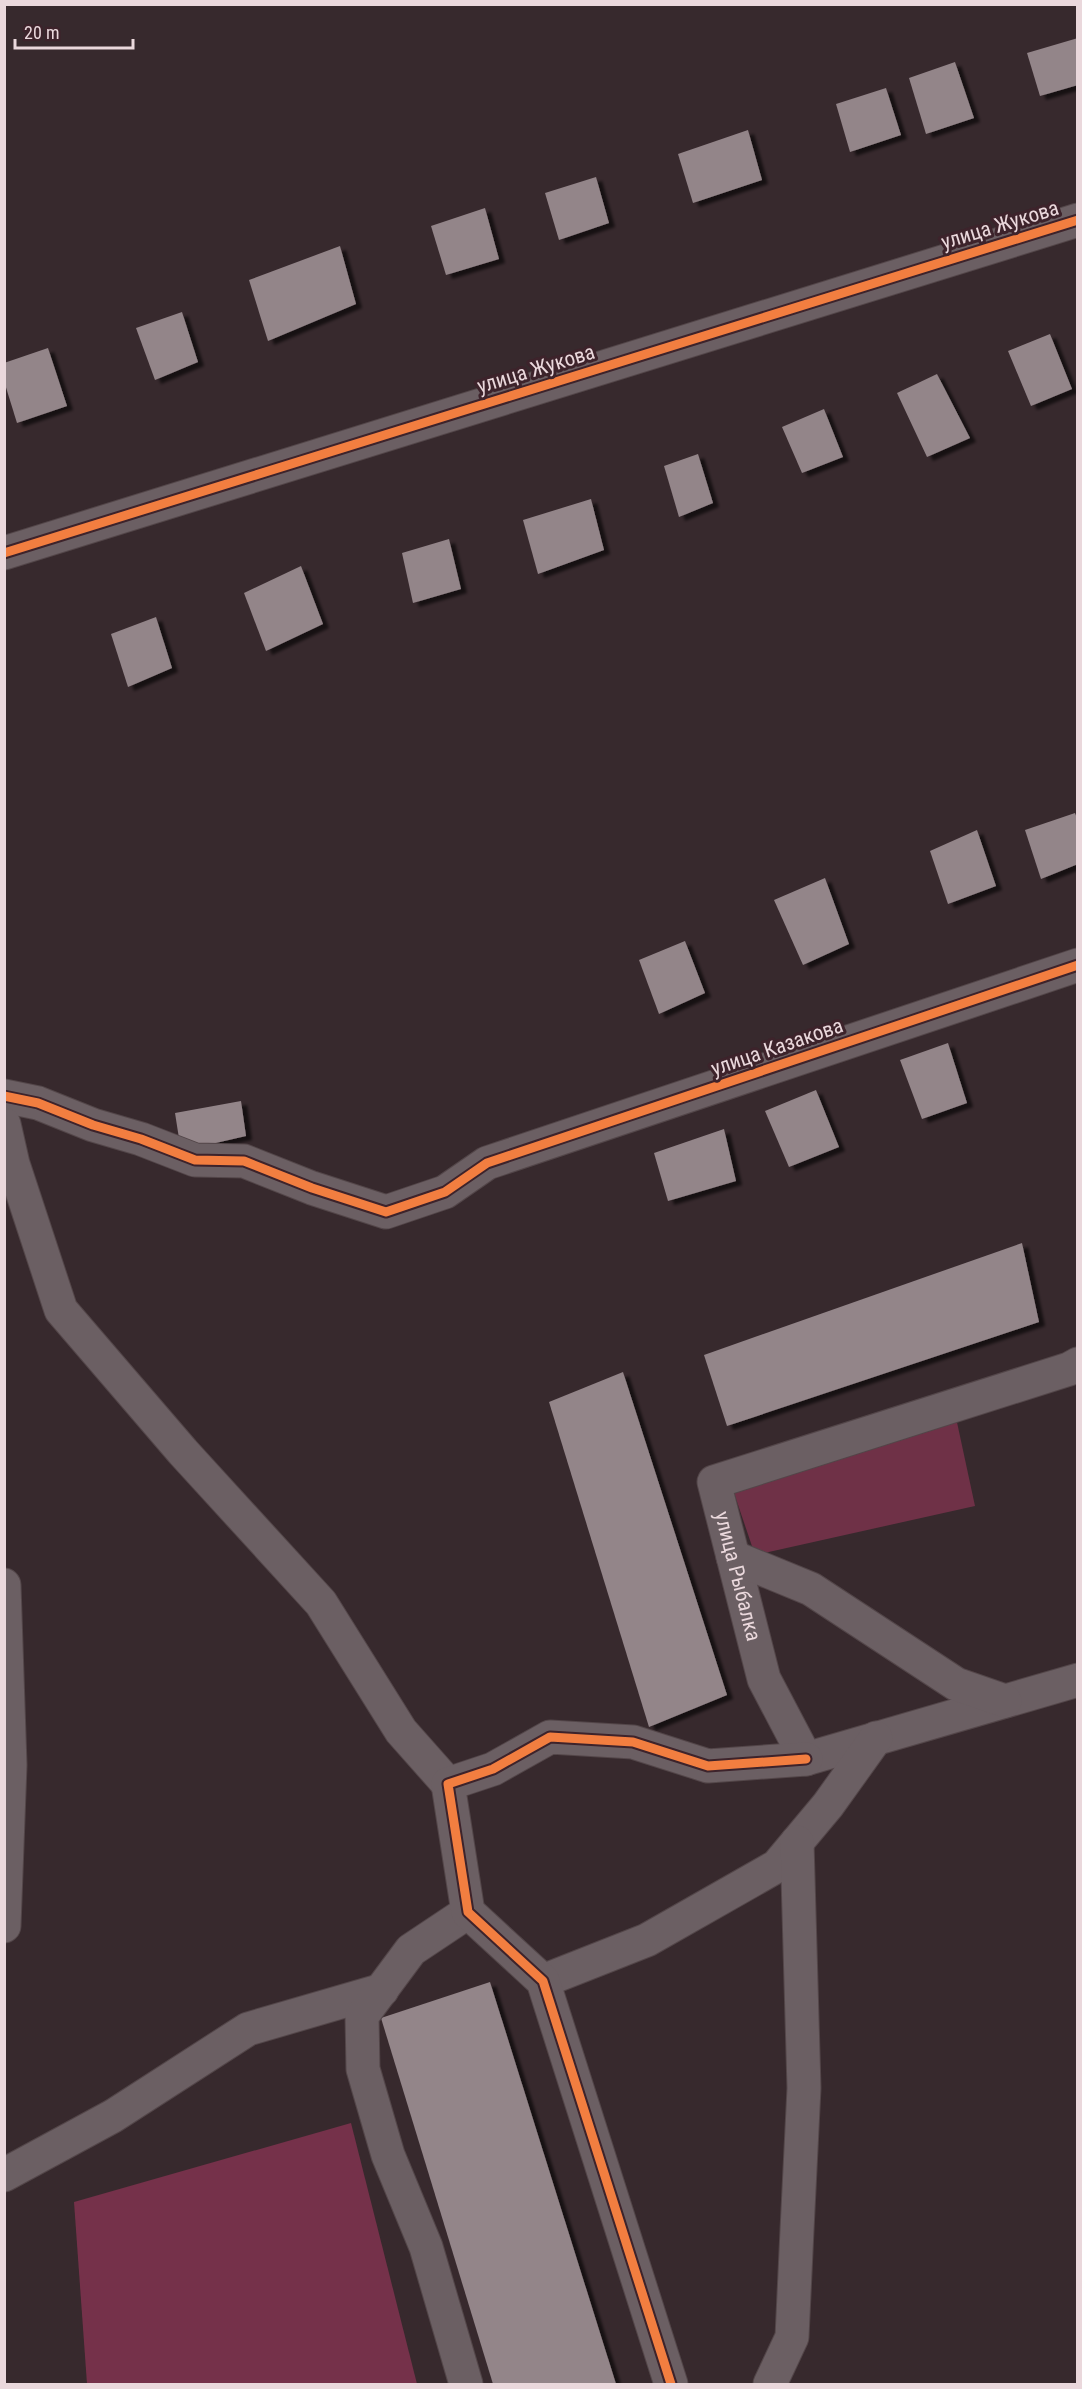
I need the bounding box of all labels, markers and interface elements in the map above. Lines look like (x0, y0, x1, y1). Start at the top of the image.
scale bar (15, 12, 134, 50)
text: 20 m (24, 22, 59, 43)
street label: улица Жукова (938, 196, 1062, 254)
street label: улица Жукова (474, 340, 598, 398)
street label: улица Казакова (708, 1013, 846, 1081)
street label: улица Рыбалка (710, 1509, 766, 1643)

